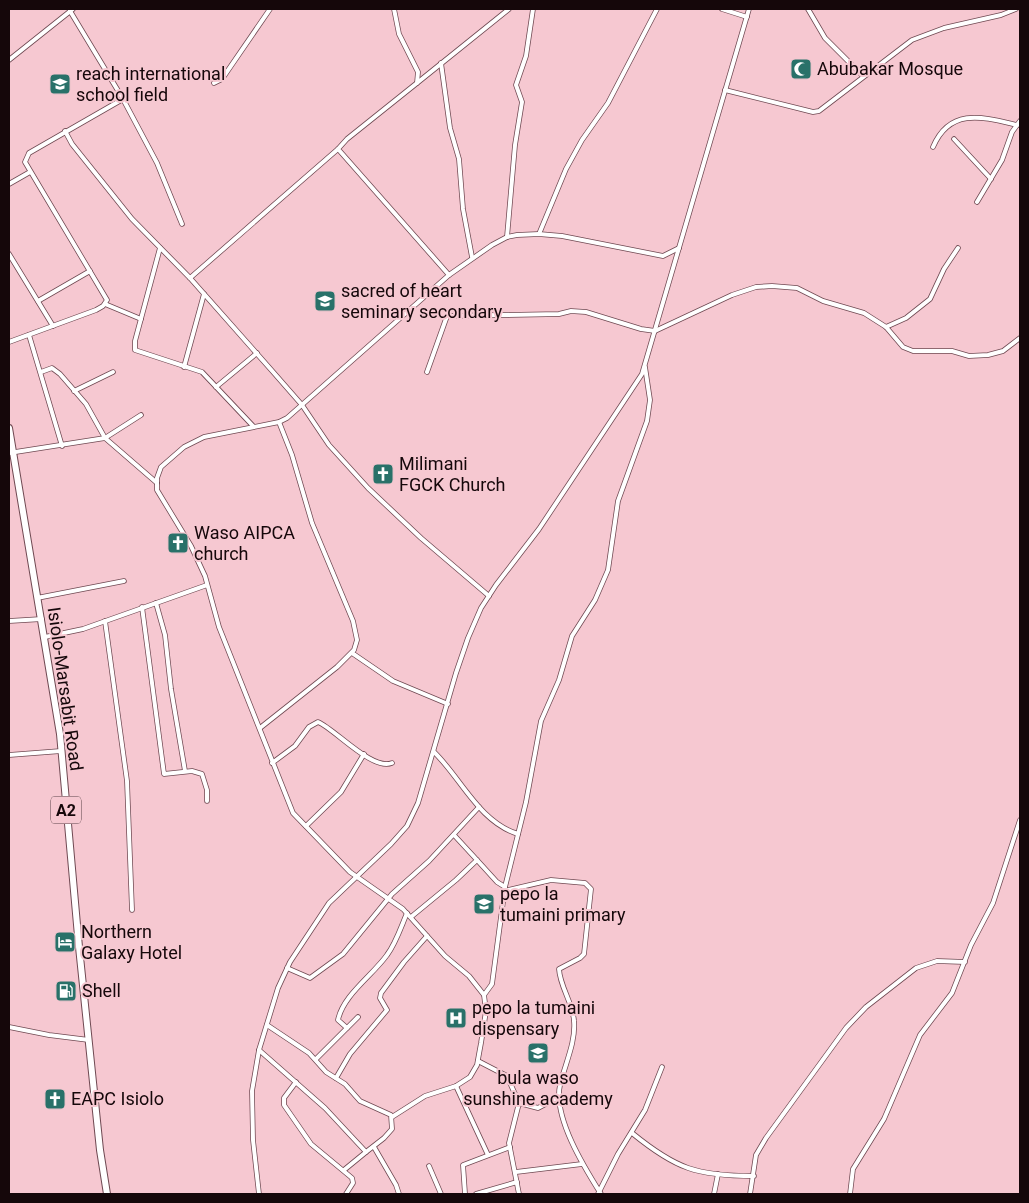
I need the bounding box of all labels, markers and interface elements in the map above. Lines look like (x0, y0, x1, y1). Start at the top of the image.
mosque icon: Abubakar Mosque (789, 57, 813, 81)
place label: Abubakar Mosque (817, 58, 963, 79)
place label: reach international school field (76, 63, 225, 105)
school or university icon: reach international school field (48, 72, 72, 96)
place label: sacred of heart seminary secondary (341, 280, 503, 322)
school or university icon: sacred of heart seminary secondary (313, 289, 337, 313)
place label: Milimani FGCK Church (399, 453, 506, 495)
church icon: Milimani FGCK Church (371, 462, 395, 486)
place label: Waso AIPCA church (194, 522, 295, 564)
church icon: Waso AIPCA church (166, 531, 190, 555)
street label: Isiolo-Marsabit Road (44, 606, 87, 772)
road number: A2 (51, 796, 81, 824)
place label: pepo la tumaini primary (500, 883, 626, 925)
school or university icon: pepo la tumaini primary (472, 892, 496, 916)
place label: Northern Galaxy Hotel (81, 921, 182, 963)
hotel icon: Northern Galaxy Hotel (53, 930, 77, 954)
fuel station icon: Shell (54, 979, 78, 1003)
place label: Shell (82, 980, 121, 1001)
place label: pepo la tumaini dispensary (472, 997, 595, 1039)
hospital icon: pepo la tumaini dispensary (444, 1006, 468, 1030)
school or university icon: bula waso sunshine academy (526, 1041, 550, 1065)
place label: bula waso sunshine academy (463, 1067, 613, 1109)
church icon: EAPC Isiolo (43, 1087, 67, 1111)
place label: EAPC Isiolo (71, 1088, 164, 1109)

